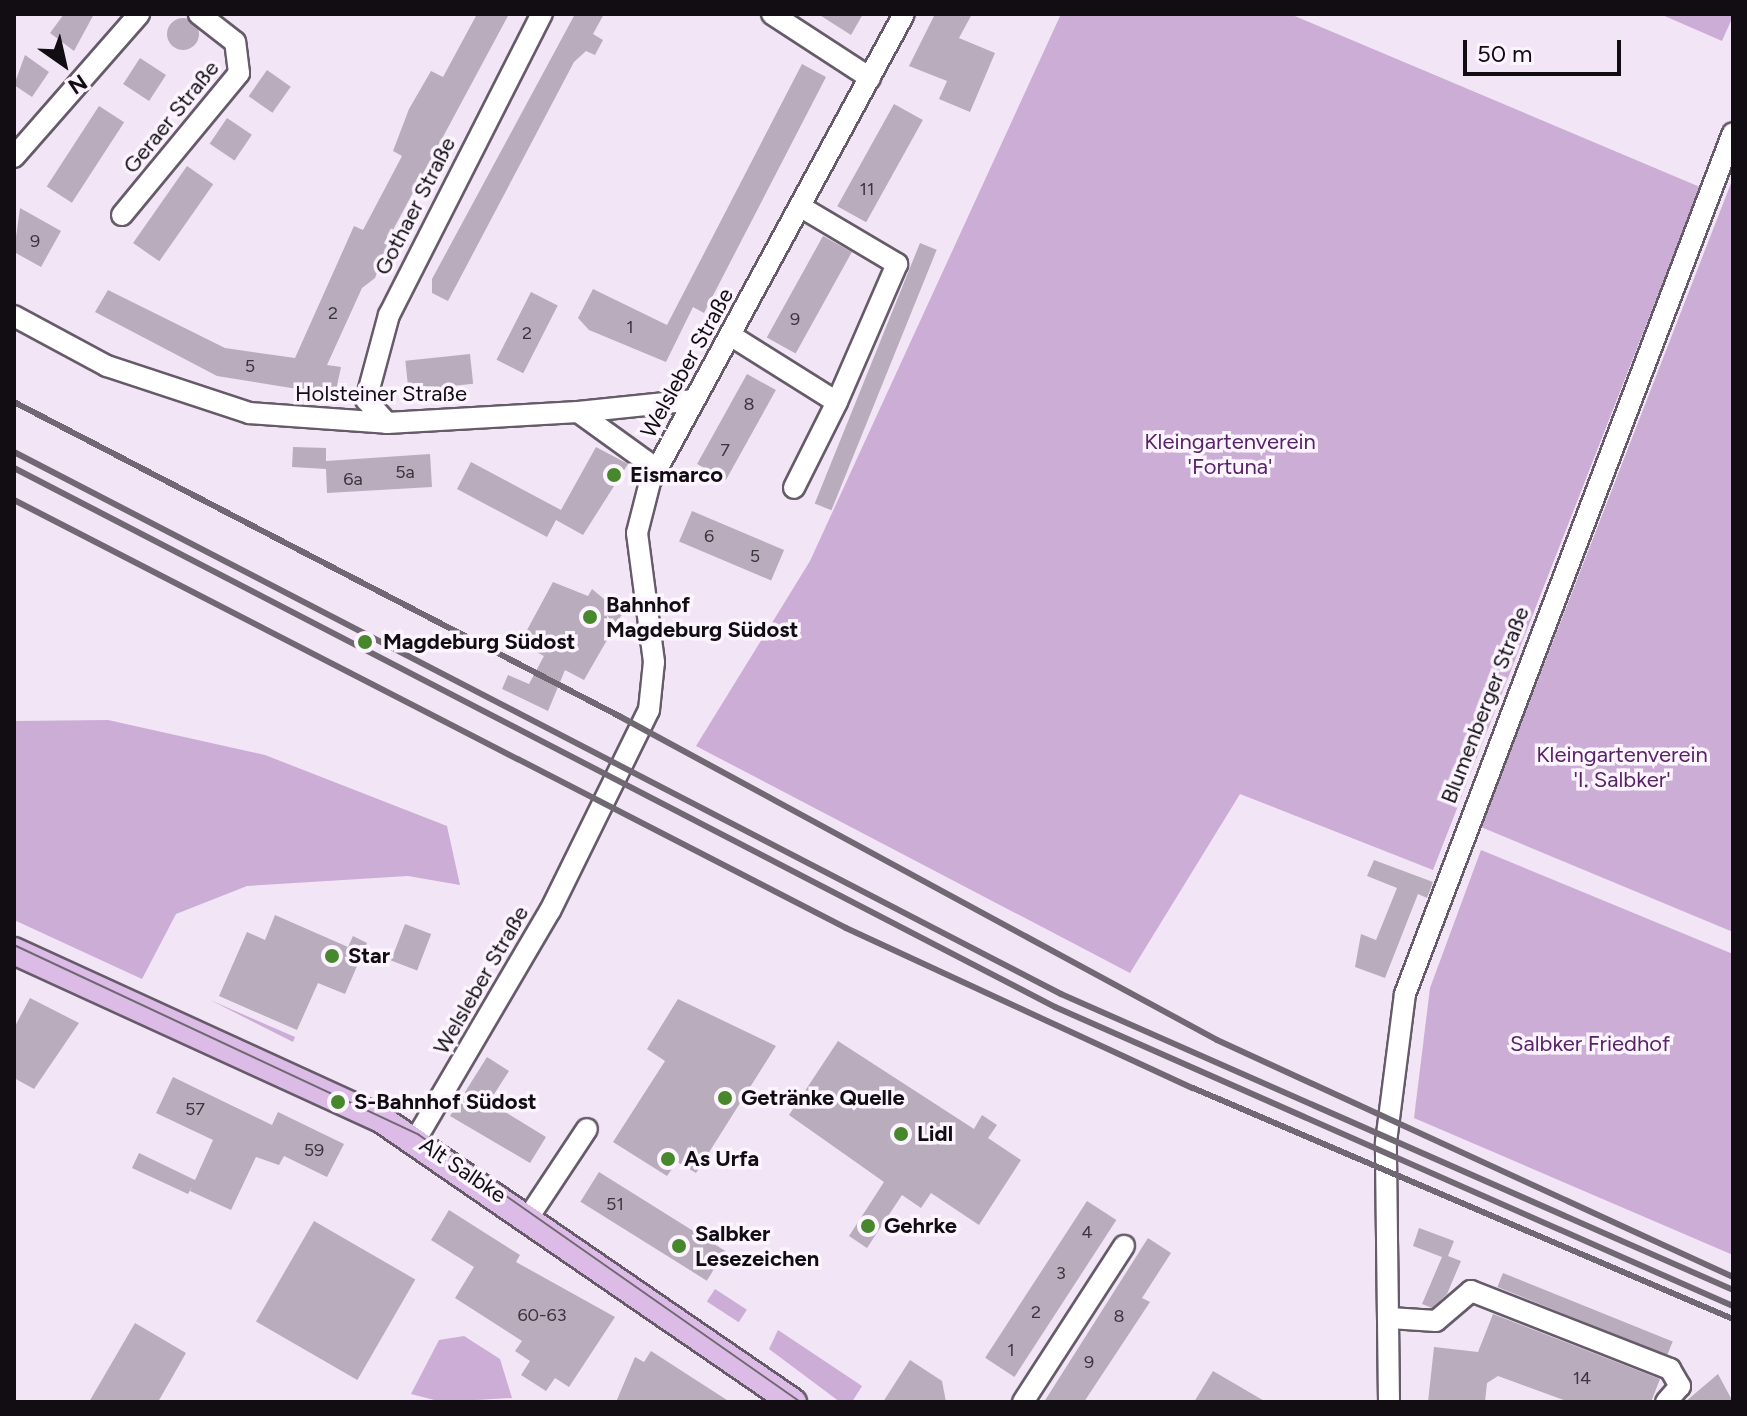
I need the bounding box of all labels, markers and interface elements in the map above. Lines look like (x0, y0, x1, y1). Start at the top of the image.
north arrow (24, 24, 104, 104)
scale bar (1467, 24, 1625, 74)
text: 50 m (1477, 39, 1533, 68)
street label: Geraer Straße (118, 55, 224, 179)
text: N (63, 68, 92, 100)
street label: Gothaer Straße (369, 133, 461, 279)
house number: 11 (860, 178, 874, 200)
house number: 9 (30, 230, 40, 252)
street label: Welsleber Straße (635, 284, 739, 442)
house number: 2 (328, 302, 338, 324)
house number: 9 (790, 308, 800, 330)
house number: 1 (626, 316, 634, 338)
house number: 2 (522, 322, 532, 344)
house number: 5 (245, 355, 255, 377)
street label: Holsteiner Straße (295, 381, 467, 407)
house number: 8 (743, 393, 755, 415)
park label: Kleingartenverein 'Fortuna' (1144, 428, 1316, 480)
house number: 7 (720, 439, 730, 461)
house number: 5a (395, 461, 415, 483)
place label: Eismarco (630, 462, 723, 488)
marker: Eismarco (605, 466, 623, 484)
house number: 6a (343, 468, 363, 490)
house number: 6 (704, 525, 714, 547)
house number: 5 (750, 545, 760, 567)
place label: Bahnhof Magdeburg Südost (606, 591, 798, 642)
street label: Blumenberger Straße (1435, 603, 1535, 807)
marker: Bahnhof Magdeburg Südost (581, 608, 599, 626)
place label: Magdeburg Südost (383, 629, 575, 655)
marker: Magdeburg Südost (354, 631, 376, 653)
park label: Kleingartenverein 'I. Salbker' (1536, 741, 1708, 792)
street label: Welsleber Straße (428, 901, 534, 1059)
place label: Star (348, 943, 390, 969)
marker: Star (323, 947, 341, 965)
park label: Salbker Friedhof (1510, 1031, 1670, 1057)
place label: Getränke Quelle (741, 1085, 905, 1111)
place label: S-Bahnhof Südost (354, 1089, 537, 1115)
marker: Getränke Quelle (716, 1089, 734, 1107)
marker: S-Bahnhof Südost (329, 1093, 347, 1111)
house number: 57 (185, 1098, 205, 1120)
place label: Lidl (917, 1121, 953, 1147)
marker: Lidl (892, 1125, 910, 1143)
street label: Alt Salbke (415, 1132, 511, 1208)
house number: 59 (304, 1139, 324, 1161)
place label: As Urfa (684, 1146, 759, 1172)
marker: As Urfa (659, 1150, 677, 1168)
house number: 51 (606, 1193, 624, 1215)
place label: Gehrke (884, 1213, 957, 1239)
marker: Gehrke (859, 1217, 877, 1235)
place label: Salbker Lesezeichen (695, 1220, 819, 1272)
house number: 4 (1081, 1221, 1093, 1243)
marker: Salbker Lesezeichen (670, 1237, 688, 1255)
house number: 3 (1056, 1262, 1066, 1284)
house number: 2 (1031, 1301, 1041, 1323)
house number: 60-63 (517, 1304, 567, 1326)
house number: 8 (1113, 1305, 1125, 1327)
house number: 1 (1007, 1339, 1015, 1361)
house number: 9 (1084, 1351, 1094, 1373)
house number: 14 (1573, 1367, 1591, 1389)

